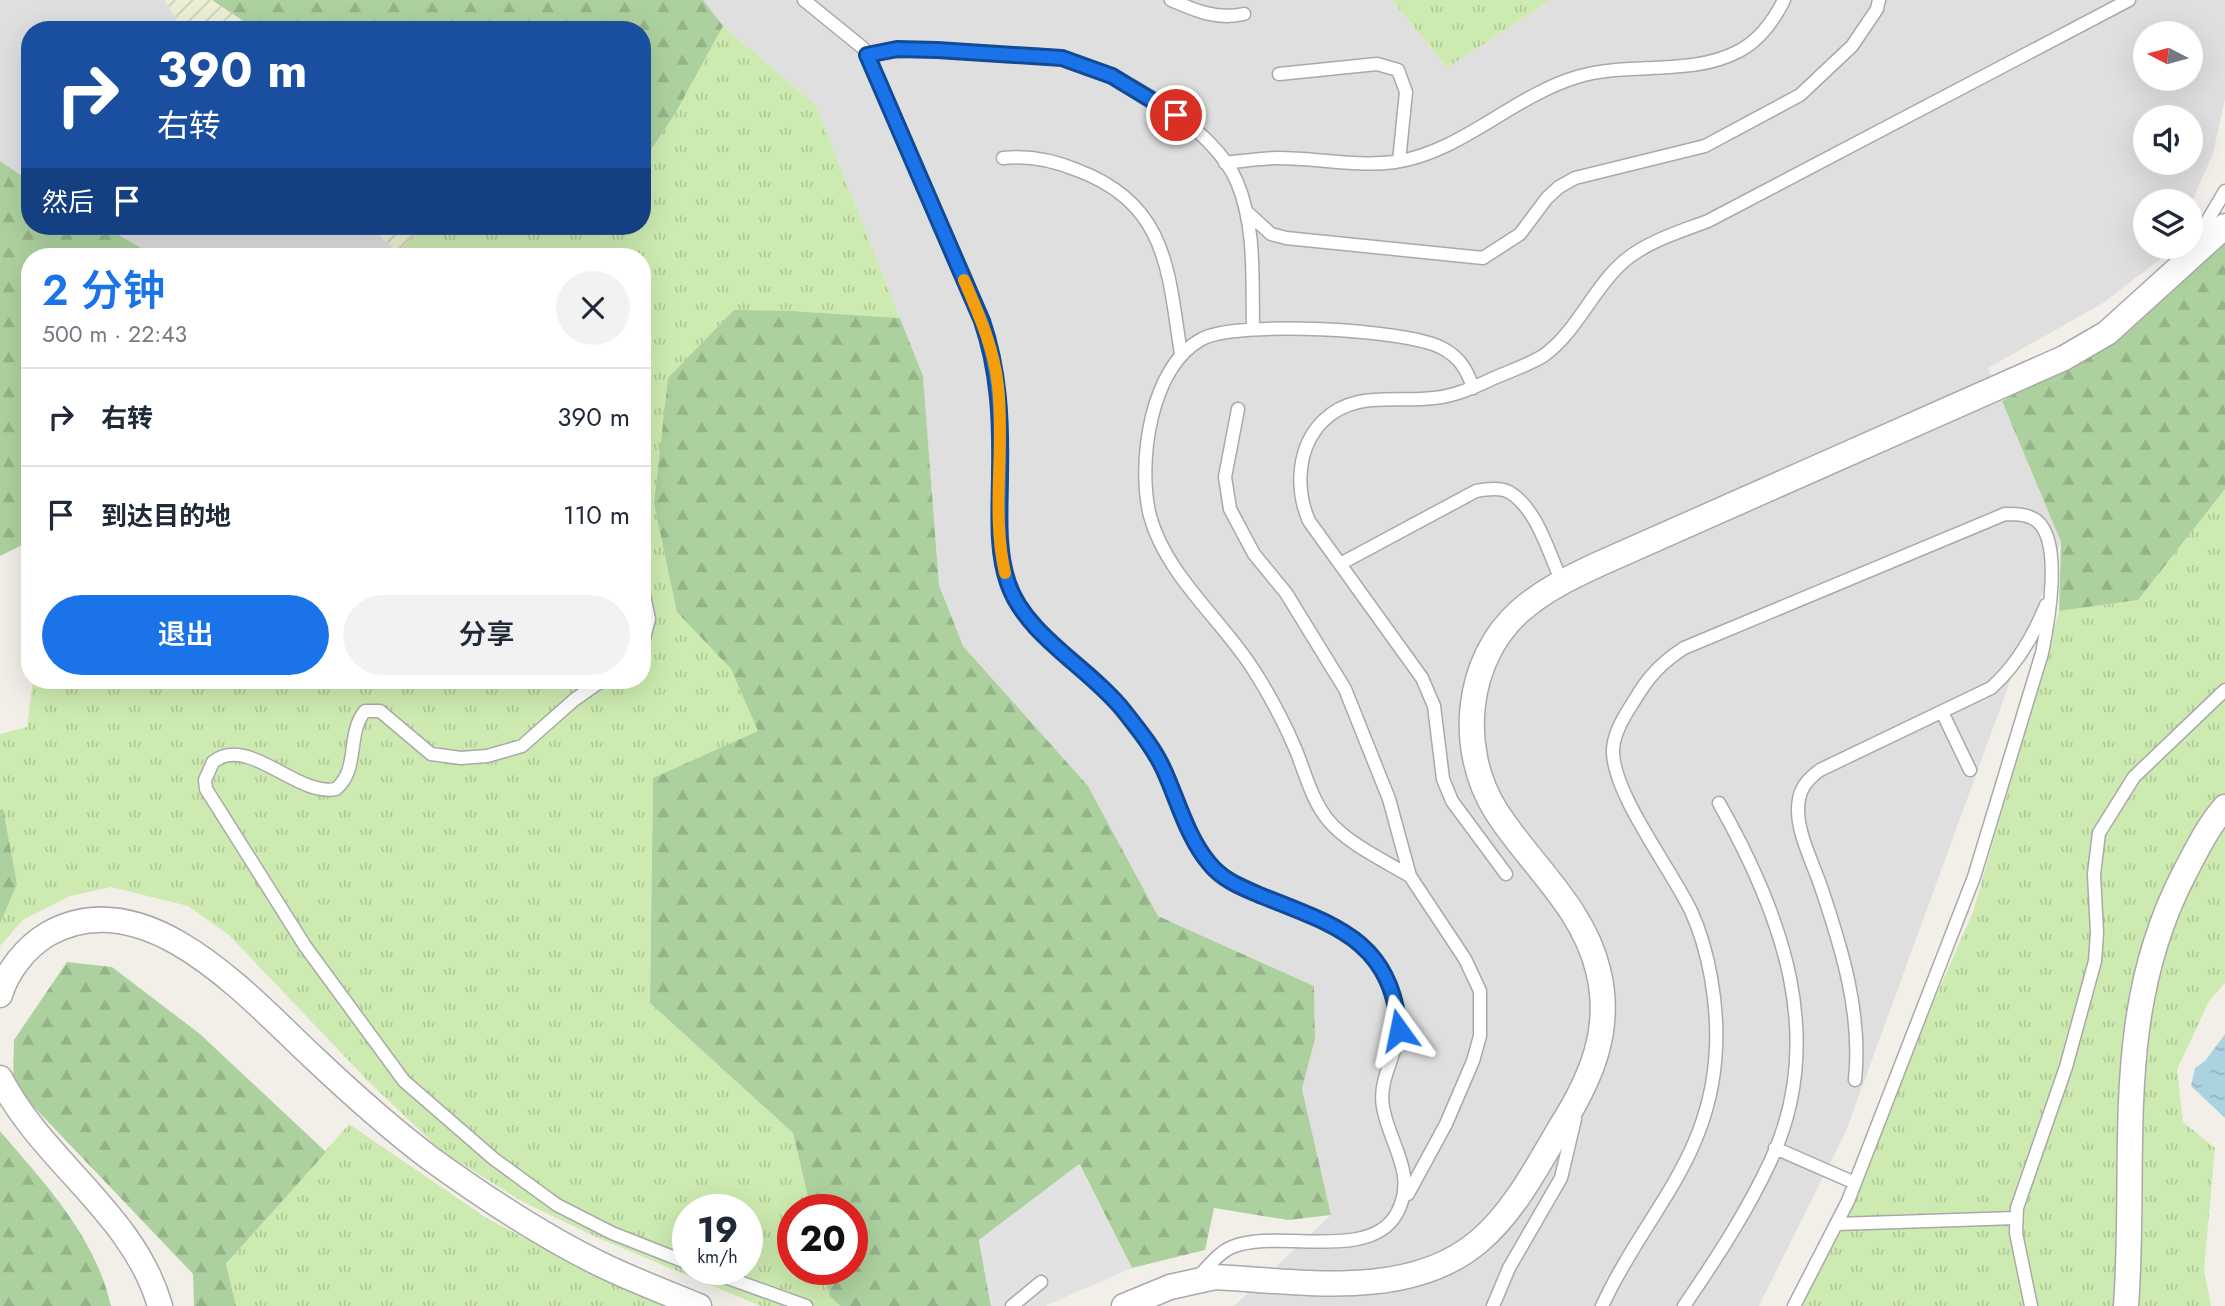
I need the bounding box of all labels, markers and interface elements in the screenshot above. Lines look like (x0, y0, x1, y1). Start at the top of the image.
north arrow (2133, 21, 2203, 91)
map controls (2133, 21, 2203, 259)
text: 390 m (157, 35, 308, 105)
icon: right (42, 49, 133, 140)
pin (1146, 85, 1206, 145)
icon: arrive (1157, 96, 1195, 134)
text: 右转 (157, 103, 221, 149)
button: sound (2133, 105, 2203, 175)
icon: arrive (108, 182, 146, 220)
text: 然后 (42, 183, 94, 221)
button: layers (2133, 189, 2203, 259)
text: 2 分钟 (42, 260, 165, 321)
button: close (556, 271, 630, 345)
text: 500 m · 22:43 (42, 317, 187, 351)
icon: right (42, 398, 80, 436)
text: 390 m (557, 398, 630, 436)
text: 右转 (101, 399, 153, 437)
icon: arrive (42, 496, 80, 534)
text: 110 m (563, 496, 630, 534)
text: 到达目的地 (101, 497, 231, 535)
button: 退出 (42, 595, 329, 675)
button: 分享 (343, 595, 630, 675)
position arrow (1362, 993, 1436, 1067)
speed limit sign: 20 (777, 1194, 868, 1285)
text: 19 (697, 1205, 738, 1255)
text: km/h (697, 1244, 738, 1270)

